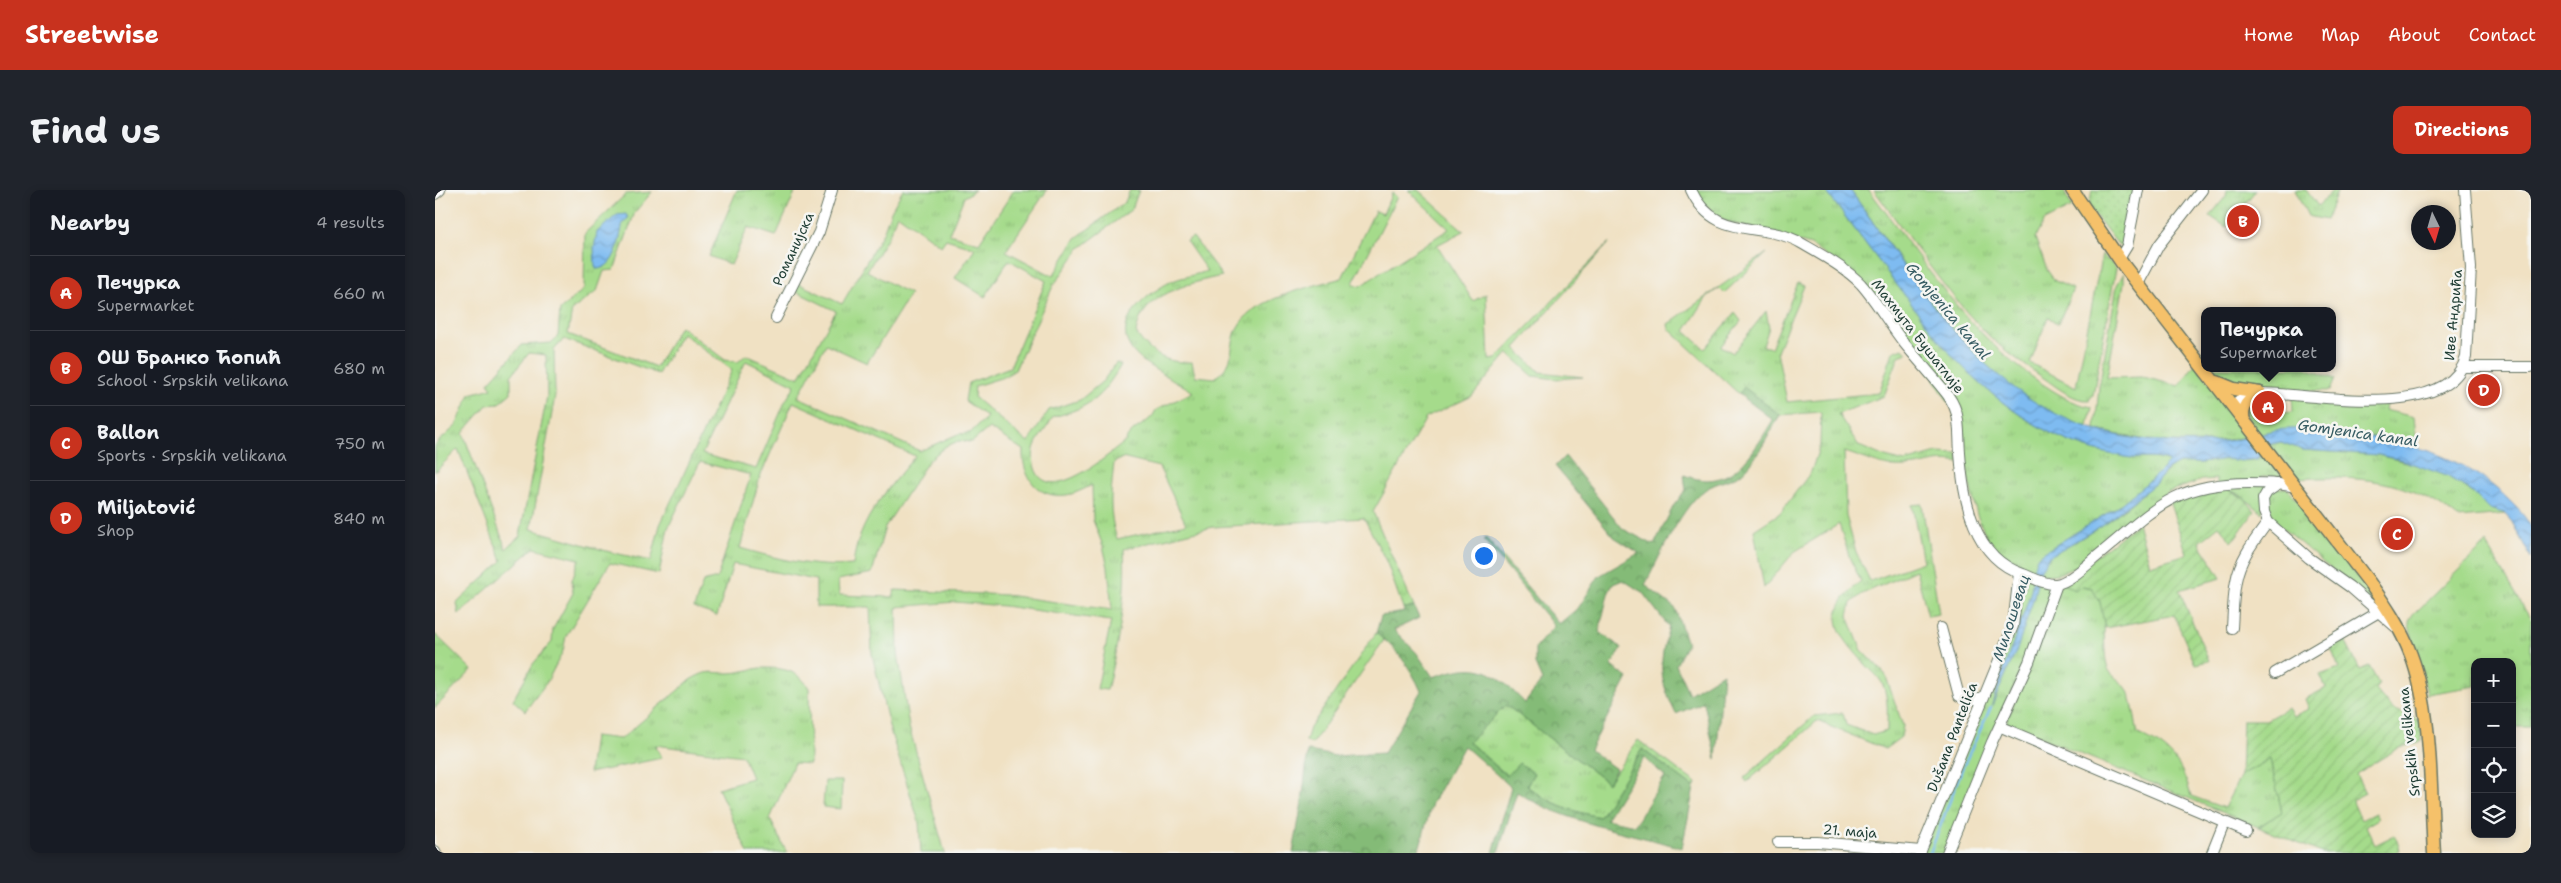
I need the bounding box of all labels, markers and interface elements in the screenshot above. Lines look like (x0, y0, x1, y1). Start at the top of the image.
text: Streetwise (25, 19, 159, 51)
text: Home (2244, 23, 2293, 47)
text: Map (2321, 23, 2360, 47)
text: About (2388, 23, 2441, 47)
text: Contact (2469, 23, 2536, 47)
button: Directions (2393, 106, 2531, 154)
text: Find us (30, 107, 161, 154)
pin: B (2227, 202, 2259, 240)
north arrow (2411, 205, 2456, 250)
text: Nearby (50, 209, 130, 237)
street label: Романијска (768, 209, 818, 289)
text: 4 results (316, 212, 385, 233)
water label: Gomjenica kanal (1901, 258, 1995, 364)
street label: Иве Андрића (2440, 268, 2466, 361)
text: Печурка (97, 270, 180, 295)
street label: Махмута Бушатлије (1868, 275, 1968, 397)
text: A (60, 283, 72, 304)
text: 660 m (333, 283, 385, 304)
text: Supermarket (97, 295, 194, 316)
popup (2201, 307, 2336, 372)
text: Печурка (2220, 317, 2303, 342)
text: Supermarket (2220, 342, 2317, 363)
text: ОШ Бранко Ћопић (97, 345, 281, 370)
text: B (61, 358, 71, 379)
text: 680 m (333, 358, 385, 379)
text: School · Srpskih velikana (97, 370, 288, 391)
pin: D (2468, 371, 2500, 409)
pin: A (2252, 388, 2284, 426)
water label: Gomjenica kanal (2297, 415, 2420, 451)
text: Ballon (97, 420, 159, 445)
text: C (61, 433, 71, 454)
text: 750 m (334, 433, 385, 454)
text: Sports · Srpskih velikana (97, 445, 287, 466)
text: Miljatović (97, 495, 195, 520)
text: D (60, 508, 72, 529)
text: 840 m (333, 508, 385, 529)
pin: C (2381, 515, 2413, 553)
text: Shop (97, 520, 134, 541)
your location (1471, 543, 1497, 569)
water label: Милошевац (1988, 572, 2034, 664)
map controls (2471, 658, 2516, 838)
button: + (2471, 658, 2516, 703)
street label: Dušana Pantelića (1923, 679, 1981, 794)
street label: Srpskih velikana (2394, 686, 2424, 797)
button: − (2471, 703, 2516, 748)
button: locate (2471, 748, 2516, 793)
button: layers (2471, 793, 2516, 838)
street label: 21. маја (1822, 820, 1878, 842)

